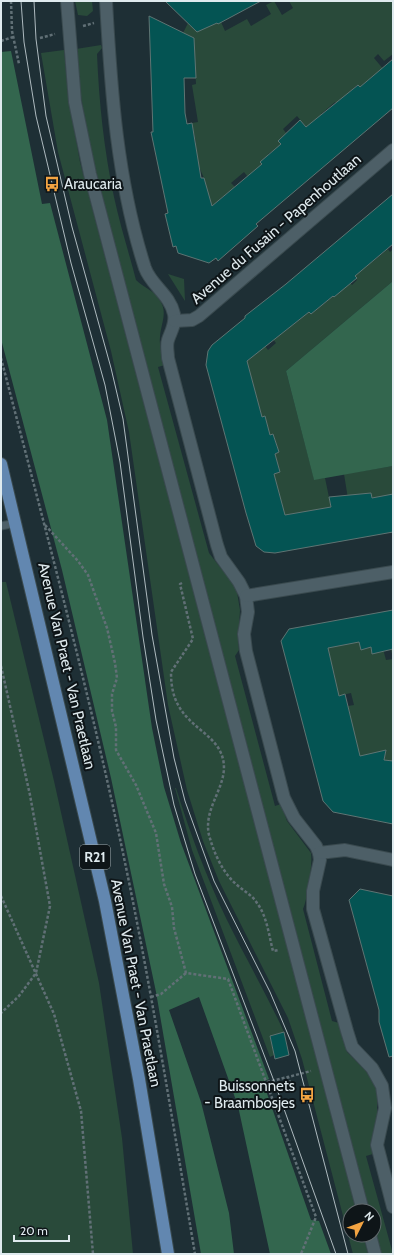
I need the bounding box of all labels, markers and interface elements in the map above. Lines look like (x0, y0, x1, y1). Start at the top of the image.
street label: Avenue du Fusain - Papenhoutlaan (187, 150, 365, 308)
bus stop icon: Araucaria (43, 175, 61, 193)
place label: Araucaria (64, 175, 123, 193)
street label: Avenue Van Praet - Van Praetlaan (34, 561, 100, 771)
road number: R21 (80, 845, 110, 869)
street label: Avenue Van Praet - Van Praetlaan (107, 877, 165, 1089)
place label: Buissonnets - Braambosjes (204, 1077, 295, 1112)
bus stop icon: Buissonnets - Braambosjes (298, 1086, 316, 1104)
north arrow (342, 1203, 382, 1243)
text: N (362, 1209, 377, 1224)
scale bar (14, 1217, 69, 1243)
text: 20 m (20, 1223, 48, 1238)

